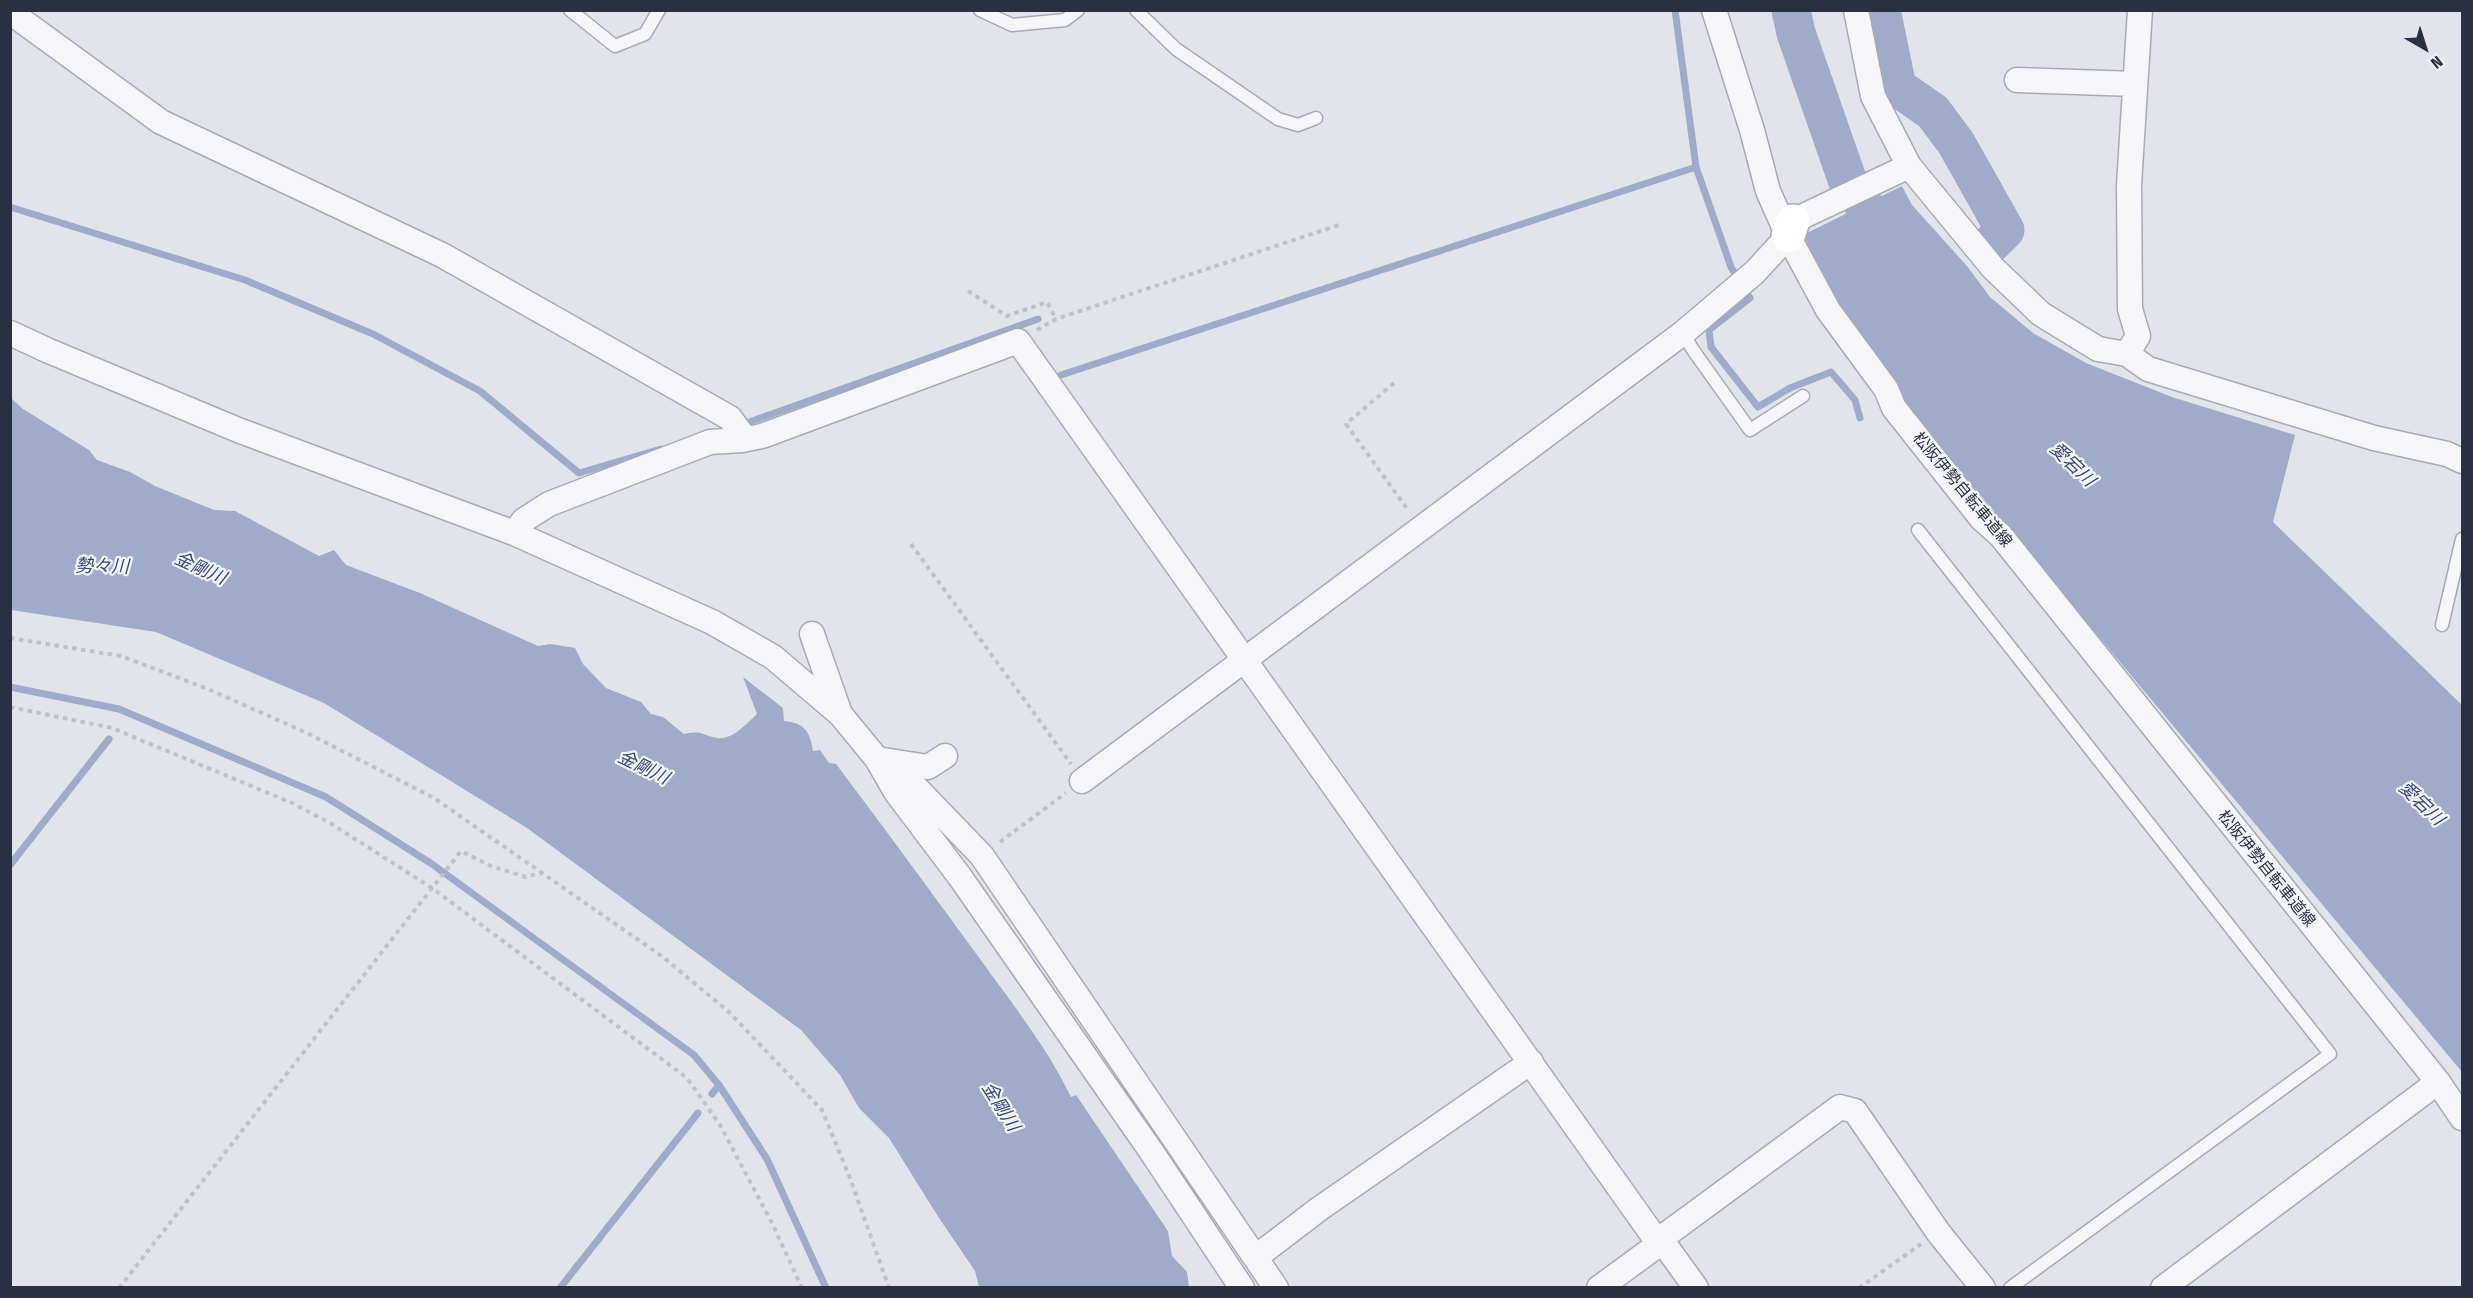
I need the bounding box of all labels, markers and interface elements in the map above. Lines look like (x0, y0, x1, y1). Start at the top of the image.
north arrow (2395, 18, 2455, 78)
text: N (2427, 52, 2446, 73)
street label: 松阪伊勢自転車道線 (1908, 429, 2016, 551)
water label: 愛宕川 (2045, 438, 2099, 492)
water label: 金剛川 (171, 548, 229, 590)
water label: 勢々川 (75, 556, 129, 578)
water label: 金剛川 (614, 746, 672, 790)
water label: 愛宕川 (2394, 777, 2448, 831)
street label: 松阪伊勢自転車道線 (2213, 807, 2319, 931)
water label: 金剛川 (977, 1078, 1023, 1136)

